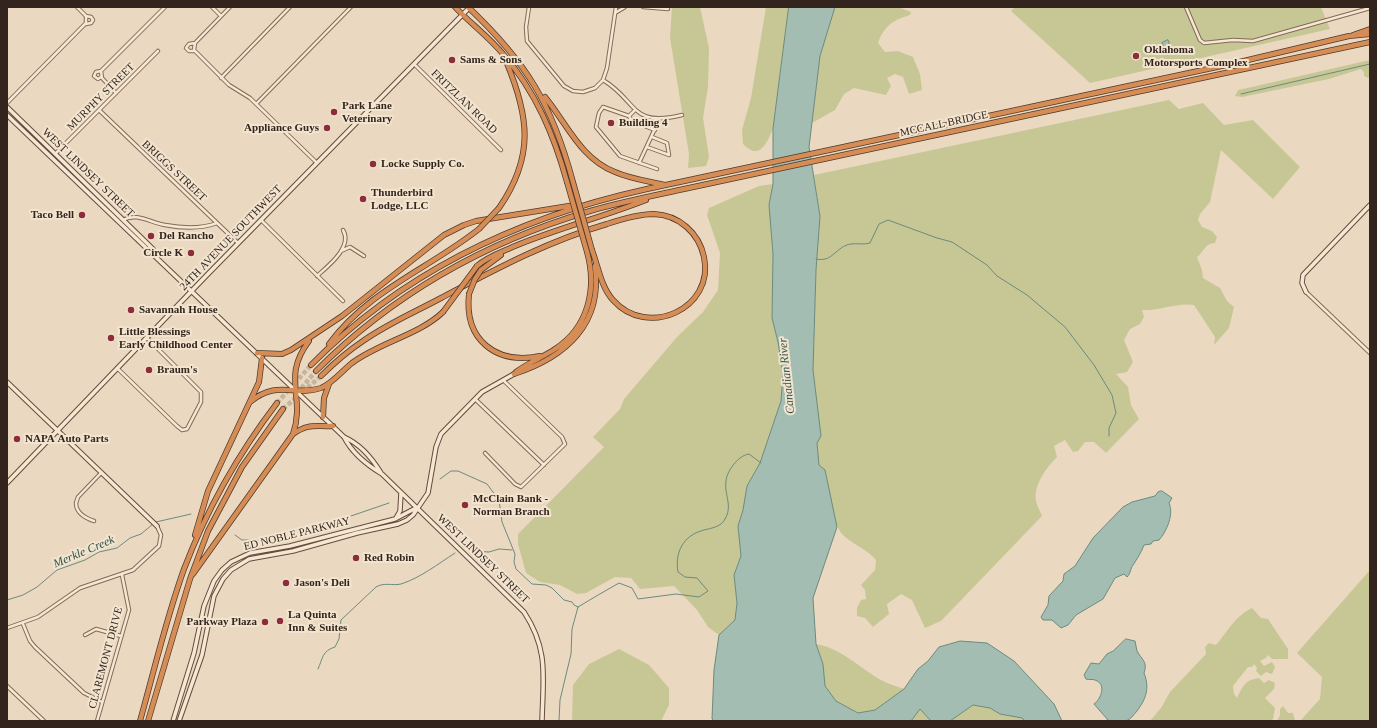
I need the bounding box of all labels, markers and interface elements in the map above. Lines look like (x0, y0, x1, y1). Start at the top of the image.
place label: Oklahoma Motorsports Complex (1144, 43, 1248, 69)
marker: Oklahoma Motorsports Complex (1131, 51, 1141, 61)
place label: Sams & Sons (460, 53, 522, 67)
marker: Sams & Sons (447, 55, 457, 65)
street label: MURPHY STREET (64, 60, 138, 134)
street label: FRITZLAN ROAD (428, 67, 500, 137)
place label: Park Lane Veterinary (342, 99, 392, 125)
marker: Park Lane Veterinary (329, 107, 339, 117)
street label: MCCALL BRIDGE (899, 108, 989, 140)
place label: Building 4 (619, 116, 668, 130)
marker: Building 4 (606, 118, 616, 128)
place label: Appliance Guys (244, 121, 319, 135)
marker: Appliance Guys (322, 123, 332, 133)
street label: WEST LINDSEY STREET (39, 126, 137, 220)
street label: BRIGGS STREET (139, 138, 209, 204)
place label: Locke Supply Co. (381, 157, 464, 171)
marker: Locke Supply Co. (368, 159, 378, 169)
street label: 24TH AVENUE SOUTHWEST (177, 182, 285, 294)
place label: Thunderbird Lodge, LLC (371, 186, 433, 212)
marker: Thunderbird Lodge, LLC (358, 194, 368, 204)
place label: Taco Bell (31, 208, 74, 222)
marker: Taco Bell (77, 210, 87, 220)
place label: Del Rancho (159, 229, 214, 243)
marker: Del Rancho (146, 231, 156, 241)
place label: Circle K (143, 246, 183, 260)
marker: Circle K (186, 248, 196, 258)
place label: Savannah House (139, 303, 218, 317)
marker: Savannah House (126, 305, 136, 315)
place label: Little Blessings Early Childhood Center (119, 325, 233, 351)
marker: Little Blessings Early Childhood Center (106, 333, 116, 343)
water label: Canadian River (776, 337, 798, 415)
place label: Braum's (157, 363, 197, 377)
marker: Braum's (144, 365, 154, 375)
place label: NAPA Auto Parts (25, 432, 109, 446)
marker: NAPA Auto Parts (12, 434, 22, 444)
place label: McClain Bank - Norman Branch (473, 492, 550, 518)
marker: McClain Bank - Norman Branch (460, 500, 470, 510)
street label: WEST LINDSEY STREET (434, 512, 532, 606)
street label: ED NOBLE PARKWAY (242, 514, 352, 554)
water label: Merkle Creek (51, 533, 117, 571)
place label: Red Robin (364, 551, 414, 565)
marker: Red Robin (351, 553, 361, 563)
place label: Jason's Deli (294, 576, 350, 590)
marker: Jason's Deli (281, 578, 291, 588)
street label: CLAREMONT DRIVE (86, 606, 126, 710)
place label: La Quinta Inn & Suites (288, 608, 347, 634)
place label: Parkway Plaza (186, 615, 257, 629)
marker: La Quinta Inn & Suites (275, 616, 285, 626)
marker: Parkway Plaza (260, 617, 270, 627)

